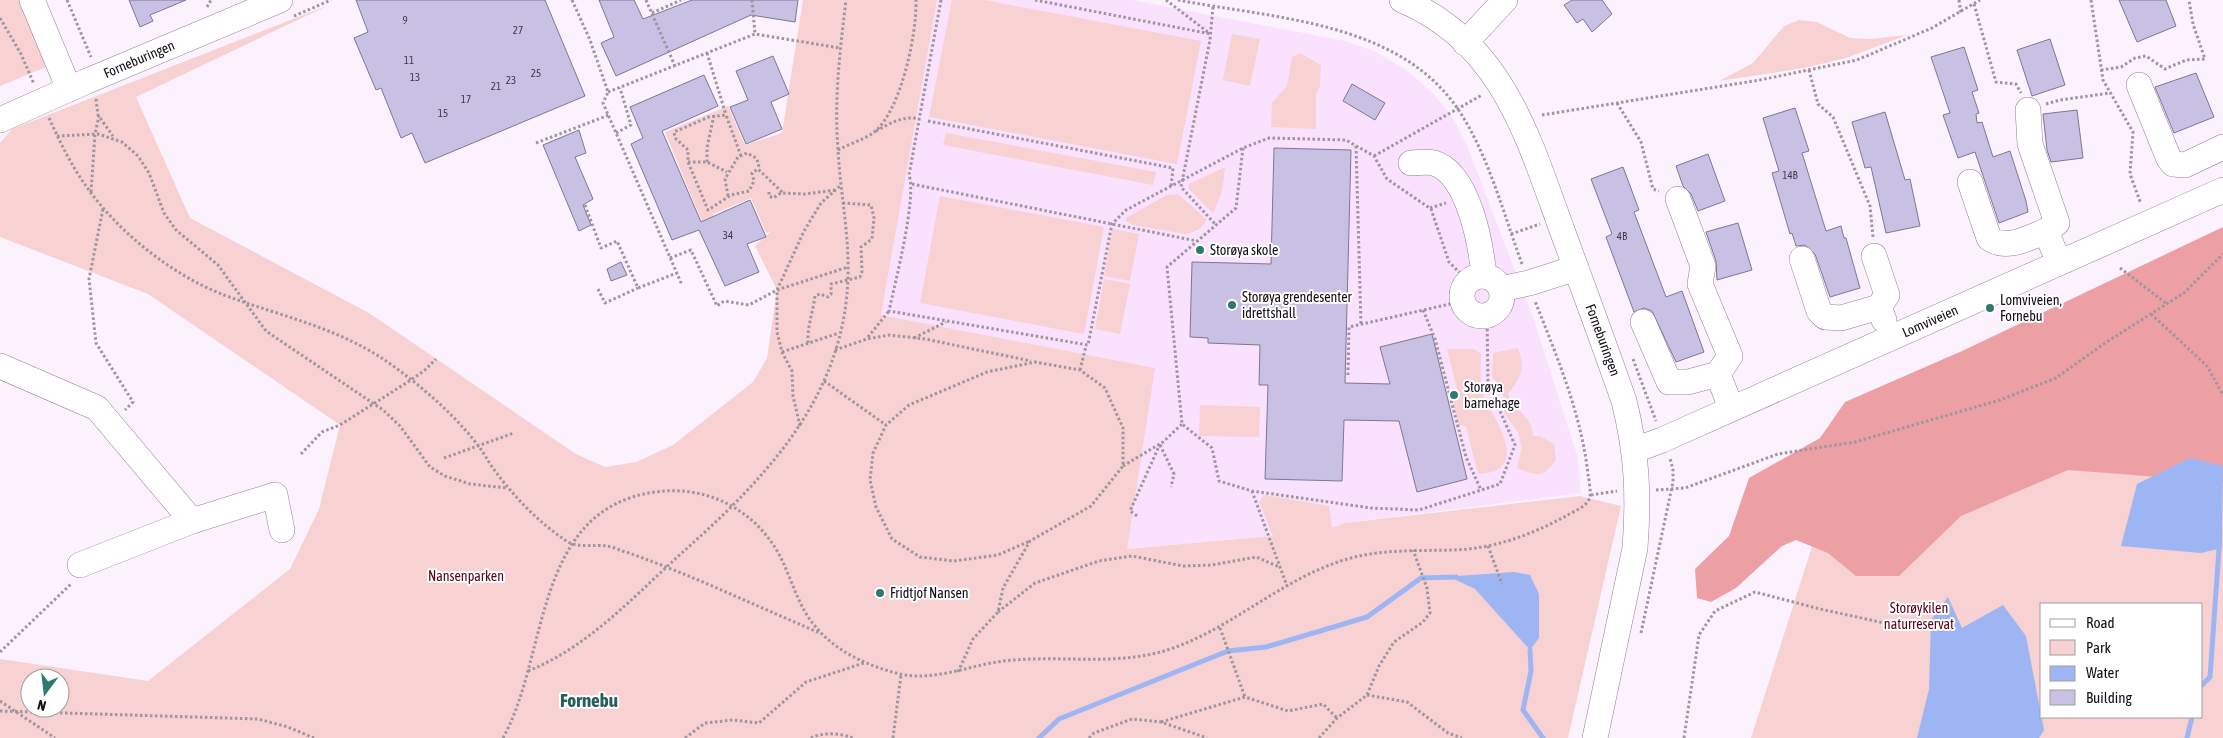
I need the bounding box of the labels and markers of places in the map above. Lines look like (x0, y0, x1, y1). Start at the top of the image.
place label: Storøya skole (1210, 242, 1278, 258)
marker: Storøya skole (1194, 244, 1206, 256)
place label: Storøya grendesenter idrettshall (1242, 289, 1353, 321)
place label: Lomviveien, Fornebu (2000, 292, 2062, 324)
marker: Storøya grendesenter idrettshall (1226, 299, 1238, 311)
marker: Lomviveien, Fornebu (1984, 302, 1996, 314)
place label: Storøya barnehage (1464, 379, 1520, 411)
marker: Storøya barnehage (1448, 389, 1460, 401)
place label: Fridtjof Nansen (890, 585, 969, 601)
marker: Fridtjof Nansen (874, 587, 886, 599)

